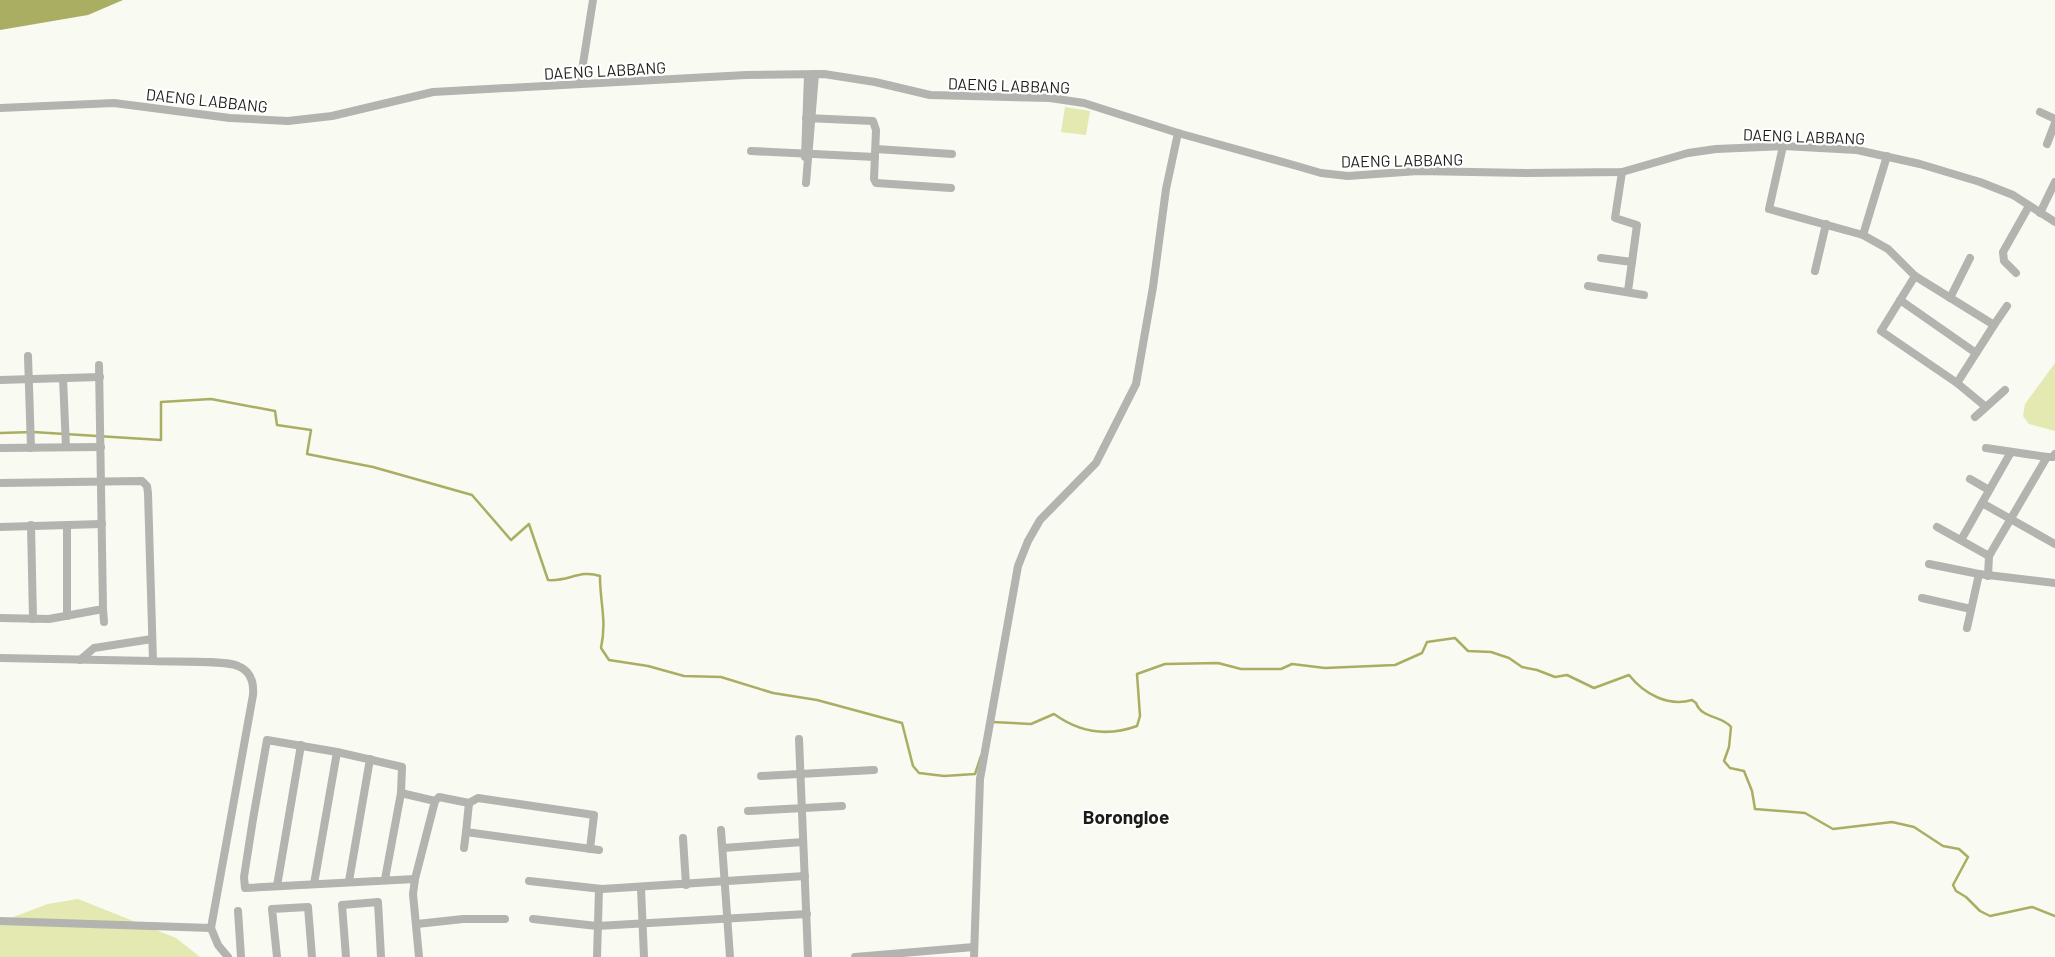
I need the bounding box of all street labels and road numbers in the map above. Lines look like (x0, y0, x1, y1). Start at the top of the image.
street label: DAENG LABBANG (543, 57, 667, 83)
street label: DAENG LABBANG (948, 73, 1070, 97)
street label: DAENG LABBANG (145, 84, 269, 116)
street label: DAENG LABBANG (1743, 124, 1865, 148)
street label: DAENG LABBANG (1341, 149, 1463, 171)

